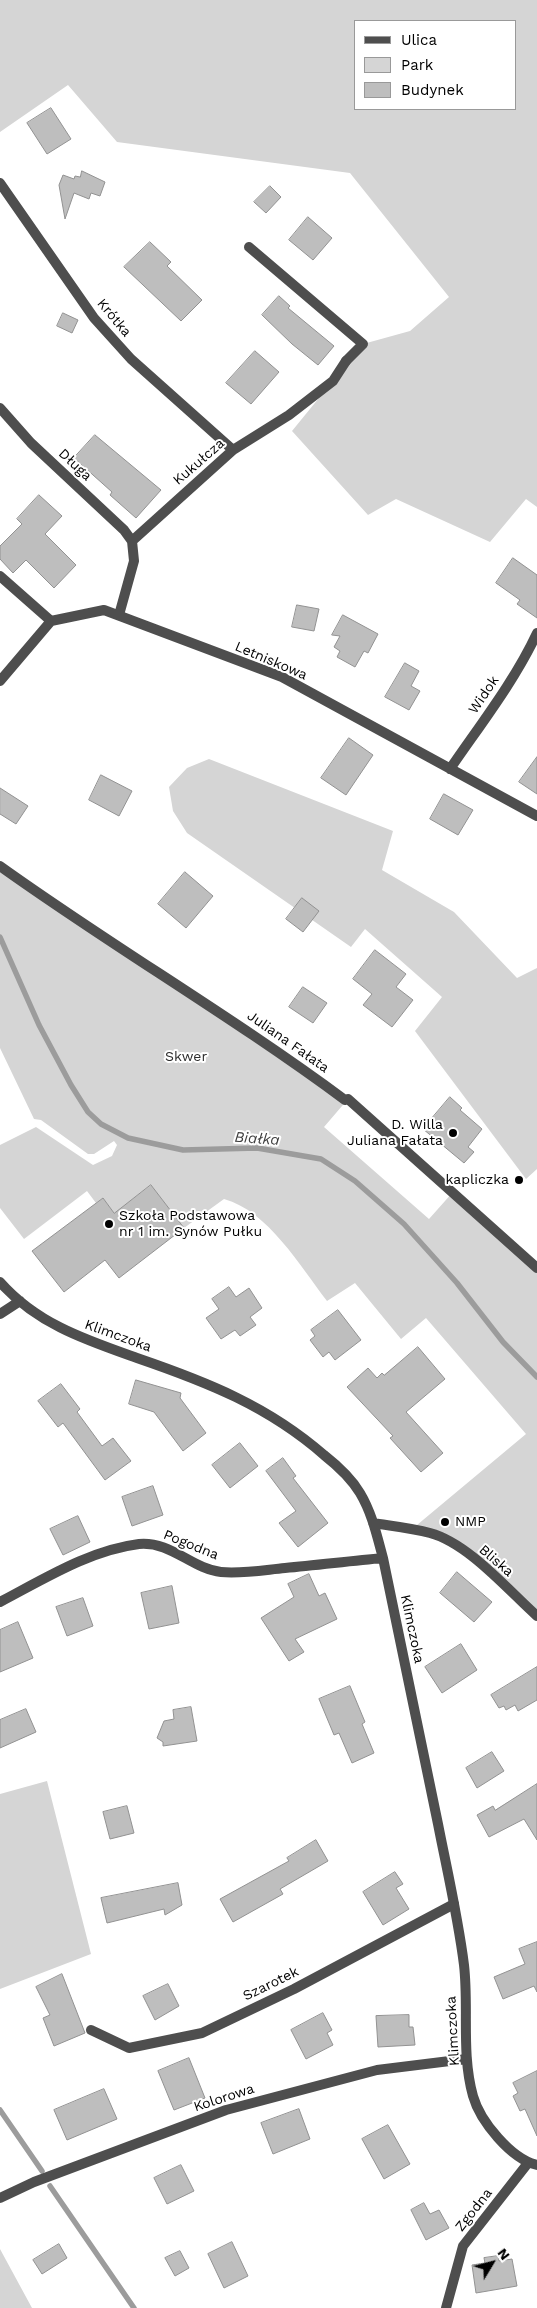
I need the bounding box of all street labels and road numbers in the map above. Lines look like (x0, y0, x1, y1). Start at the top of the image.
street label: Krótka (93, 296, 135, 340)
street label: Kukułcza (170, 435, 228, 489)
street label: Długa (55, 445, 95, 485)
street label: Letniskowa (232, 638, 310, 684)
street label: Widok (465, 673, 503, 717)
street label: Juliana Fałata (244, 1008, 332, 1076)
street label: Klimczoka (82, 1316, 154, 1356)
street label: Pogodna (161, 1526, 221, 1564)
street label: Bliska (475, 1541, 517, 1581)
street label: Klimczoka (397, 1593, 427, 1665)
street label: Szarotek (240, 1963, 302, 2005)
street label: Klimczoka (443, 1996, 463, 2066)
street label: Kolorowa (192, 2080, 256, 2116)
street label: Zgodna (452, 2185, 496, 2235)

